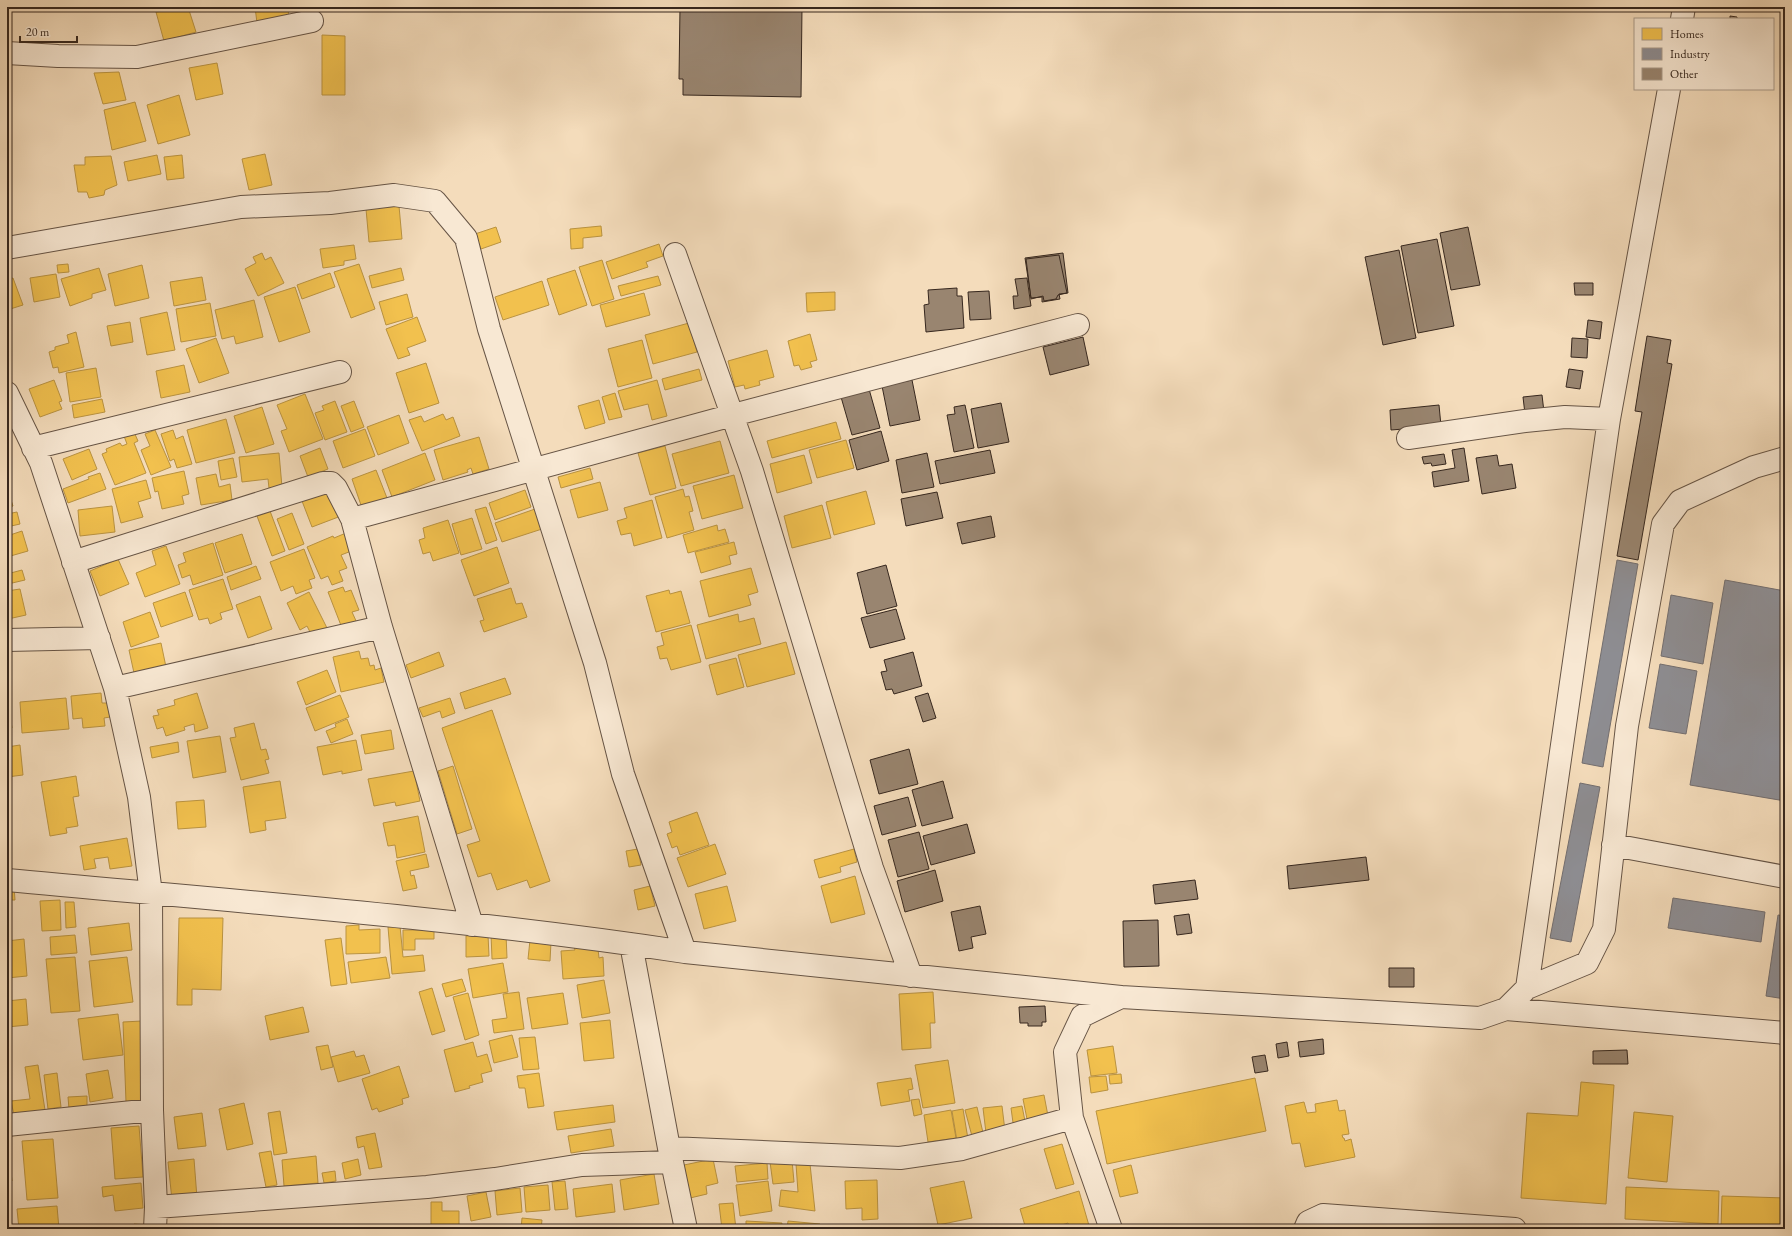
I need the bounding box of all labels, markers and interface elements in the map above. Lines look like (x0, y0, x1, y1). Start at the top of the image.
scale bar (20, 18, 77, 44)
legend (1634, 18, 1774, 90)
text: 20 m (26, 24, 50, 40)
text: Homes (1670, 26, 1704, 42)
text: Industry (1670, 46, 1710, 62)
text: Other (1670, 66, 1698, 82)

